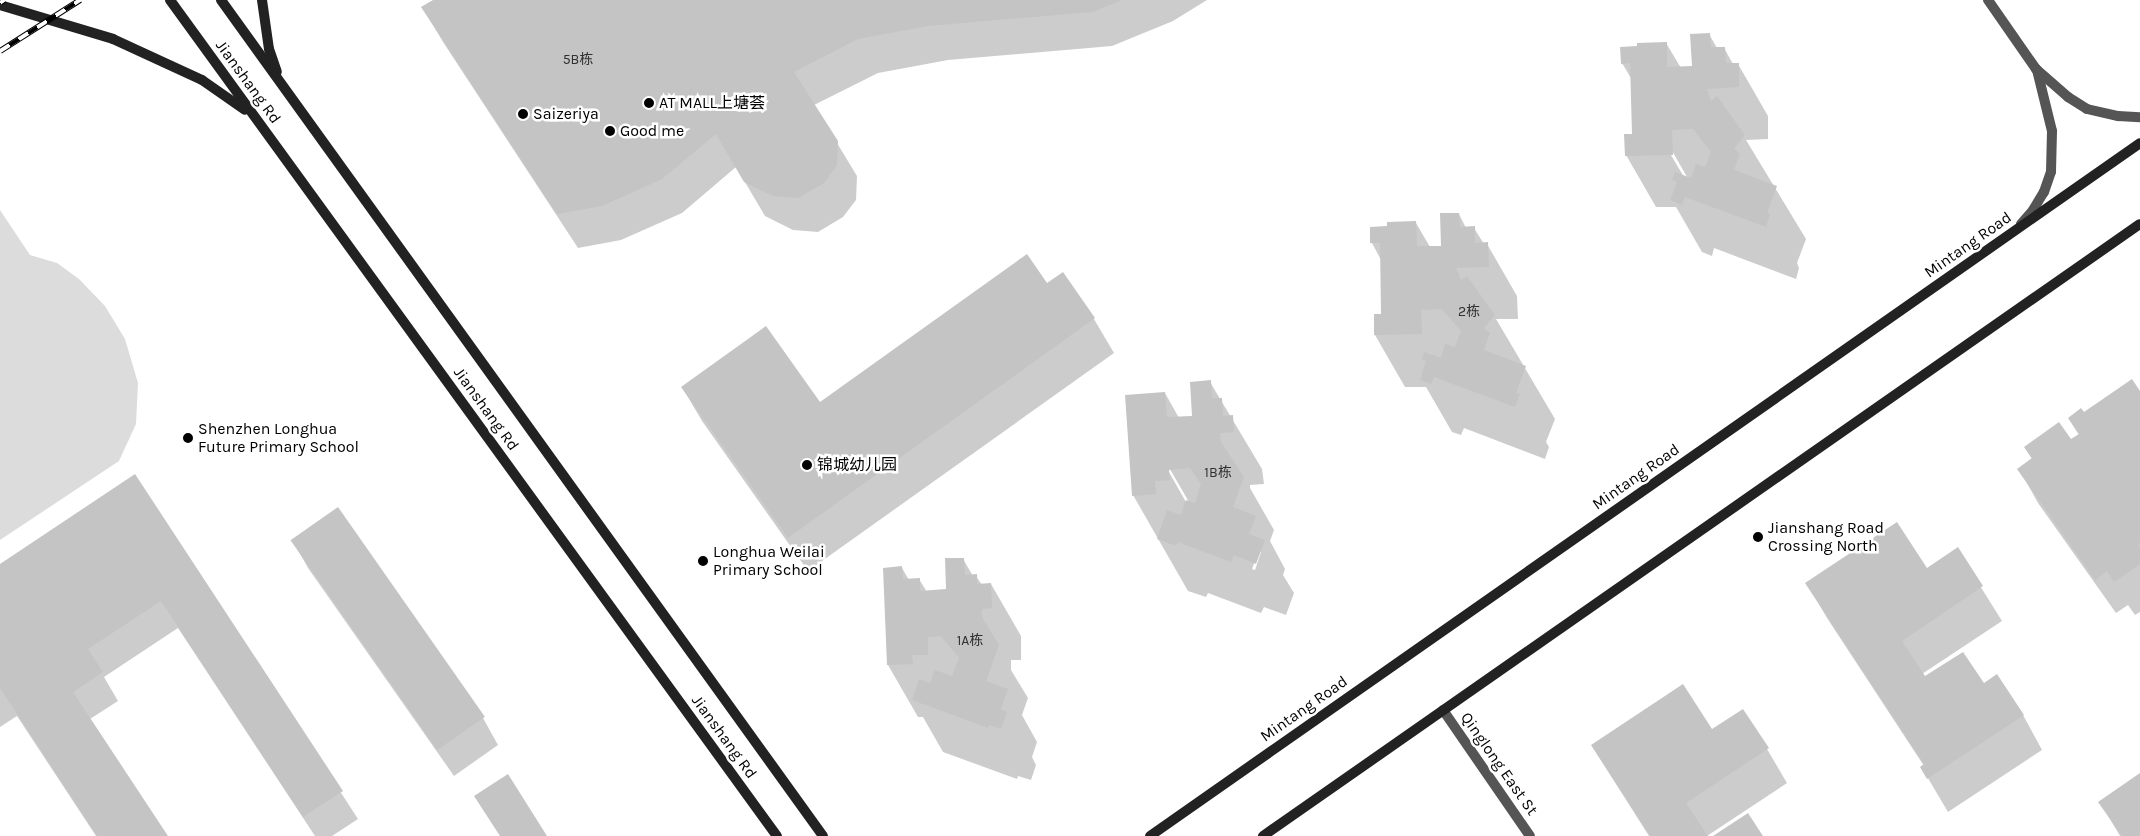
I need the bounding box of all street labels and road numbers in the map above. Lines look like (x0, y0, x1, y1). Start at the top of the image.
street label: Jianshang Rd (211, 37, 285, 127)
street label: Mintang Road (1921, 208, 2015, 282)
street label: Jianshang Rd (449, 364, 523, 454)
street label: Mintang Road (1589, 440, 1683, 514)
street label: Mintang Road (1257, 672, 1351, 746)
street label: Jianshang Rd (687, 692, 761, 782)
street label: Qinglong East St (1456, 709, 1542, 819)

